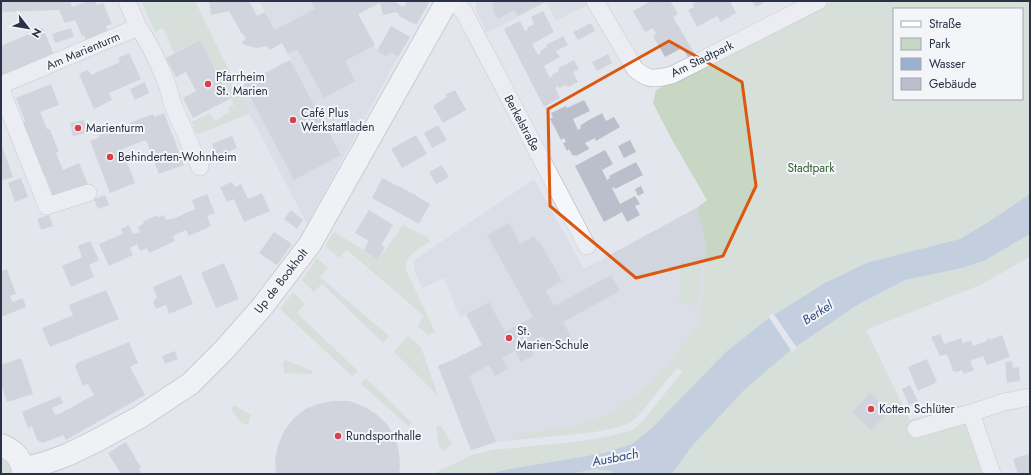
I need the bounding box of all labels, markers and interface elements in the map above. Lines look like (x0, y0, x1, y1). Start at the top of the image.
north arrow (8, 8, 48, 48)
legend (893, 8, 1023, 100)
text: Straße (929, 15, 961, 33)
text: N (27, 25, 46, 41)
street label: Am Marienturm (43, 27, 123, 75)
text: Park (929, 35, 951, 53)
street label: Am Stadtpark (668, 36, 737, 82)
text: Wasser (929, 55, 966, 73)
place label: Pfarrheim St. Marien (216, 68, 268, 100)
text: Gebäude (929, 75, 976, 93)
marker: Pfarrheim St. Marien (203, 79, 213, 89)
street label: Berkelstraße (500, 92, 544, 154)
place label: Café Plus Werkstattladen (301, 104, 375, 136)
marker: Café Plus Werkstattladen (288, 115, 298, 125)
place label: Marienturm (86, 119, 144, 137)
marker: Marienturm (73, 123, 83, 133)
place label: Behinderten-Wohnheim (118, 148, 237, 166)
marker: Behinderten-Wohnheim (105, 152, 115, 162)
park label: Stadtpark (788, 159, 835, 177)
street label: Up de Bookholt (250, 245, 312, 317)
water label: Berkel (798, 295, 837, 329)
place label: St. Marien-Schule (517, 322, 589, 354)
marker: St. Marien-Schule (504, 333, 514, 343)
place label: Kotten Schlüter (879, 400, 956, 418)
marker: Kotten Schlüter (866, 404, 876, 414)
place label: Rundsporthalle (346, 427, 421, 445)
marker: Rundsporthalle (333, 431, 343, 441)
water label: Ausbach (589, 444, 640, 471)

